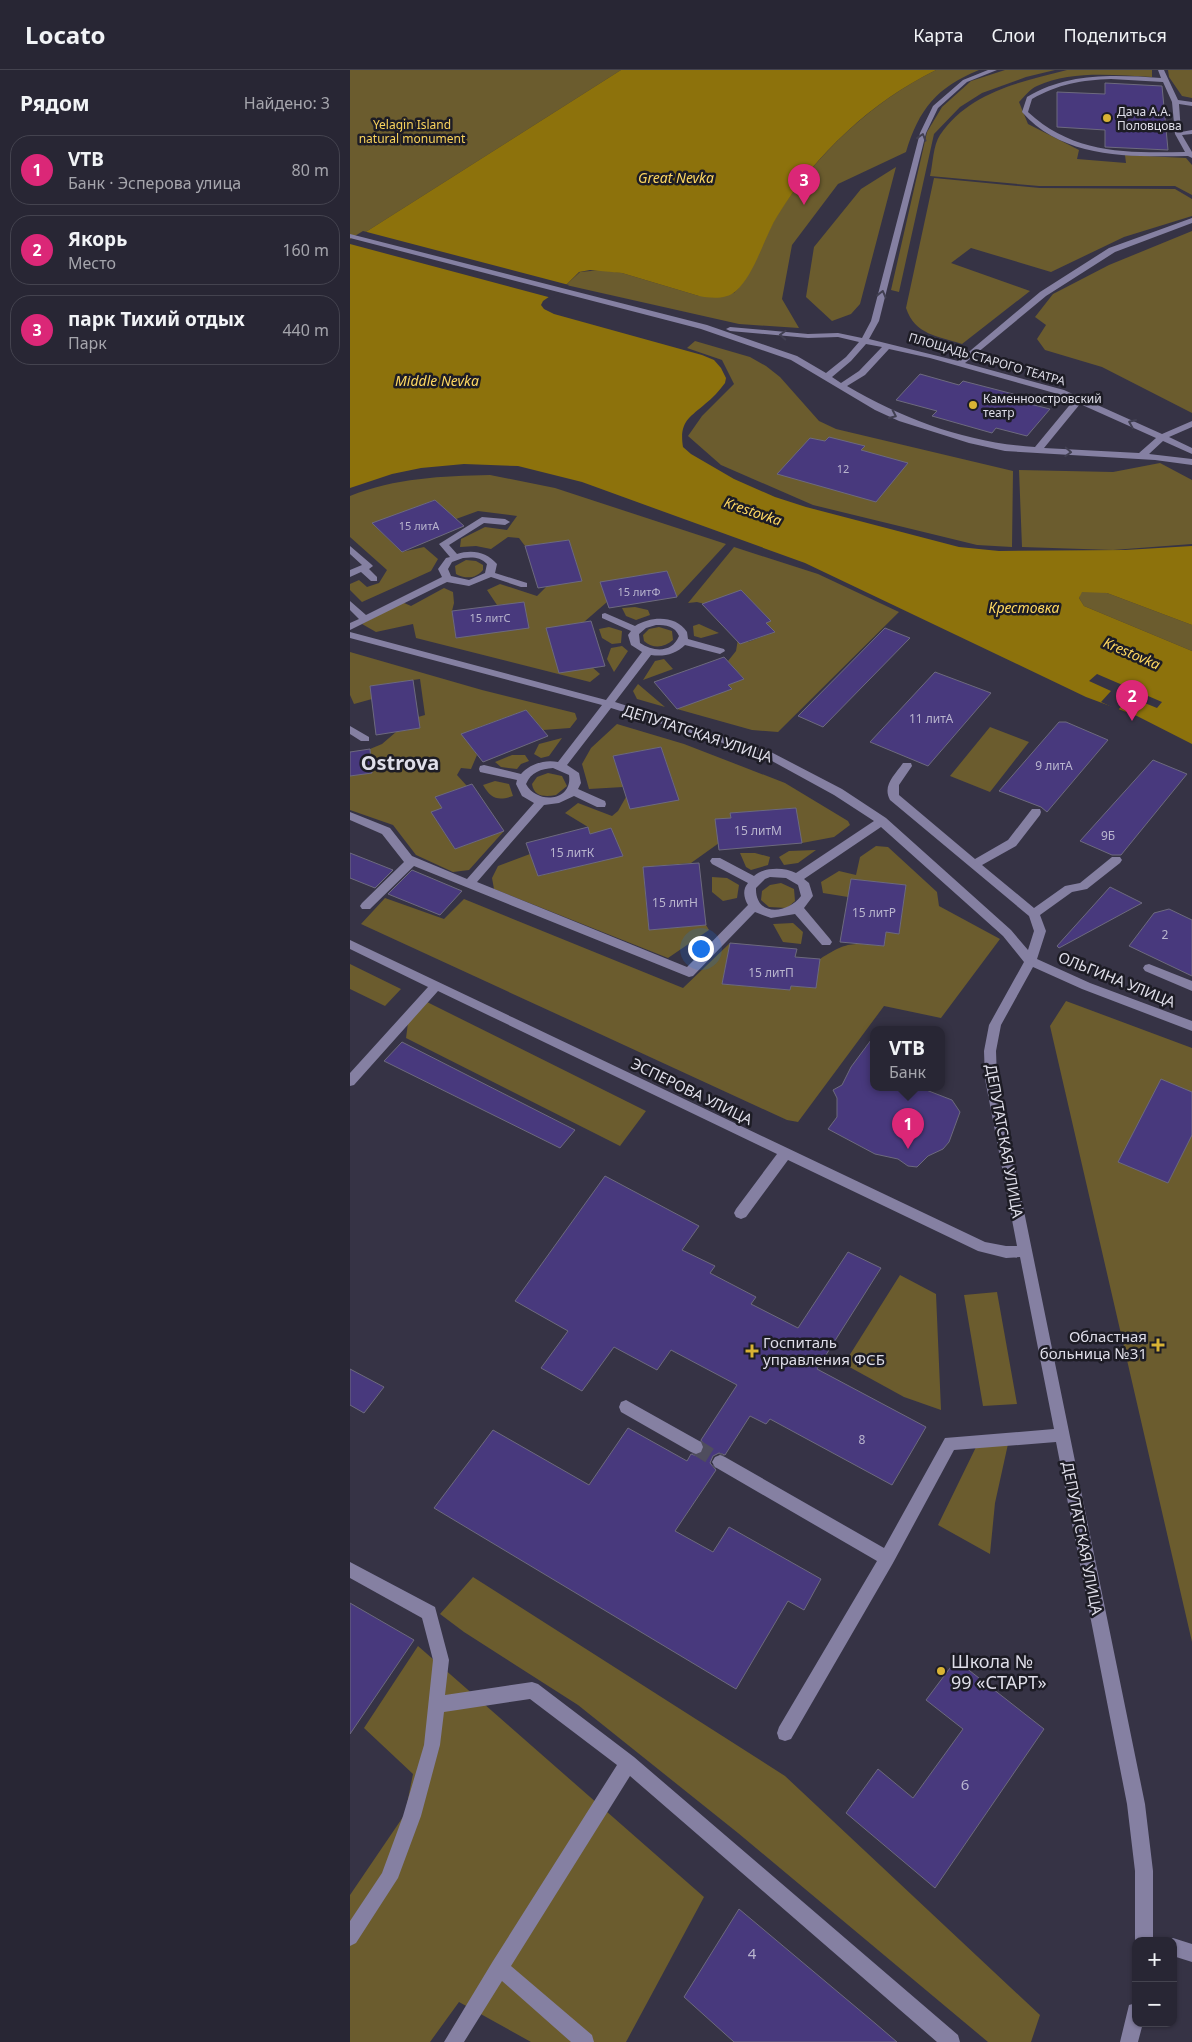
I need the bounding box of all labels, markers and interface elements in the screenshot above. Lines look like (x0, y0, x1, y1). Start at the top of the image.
text: Locato (25, 18, 106, 51)
text: Карта (913, 23, 963, 47)
text: Слои (991, 23, 1035, 47)
text: Поделиться (1063, 23, 1167, 47)
text: Рядом (20, 89, 90, 117)
text: Найдено: 3 (244, 92, 330, 114)
place label: Дача А.А. Половцова (1117, 103, 1182, 134)
marker: Дача А.А. Половцова (1101, 112, 1113, 124)
park label: Yelagin Island natural monument (359, 116, 466, 147)
one-way arrow (917, 133, 927, 141)
text: VTB (68, 146, 104, 172)
text: 1 (32, 159, 42, 181)
text: 80 m (292, 159, 329, 181)
pin: 3 (788, 164, 820, 205)
water label: Great Nevka (638, 168, 714, 187)
text: Банк · Эсперова улица (68, 172, 241, 194)
text: Якорь (68, 226, 127, 252)
text: 2 (32, 239, 42, 261)
text: 160 m (282, 239, 329, 261)
text: Место (68, 252, 116, 274)
one-way arrow (876, 290, 887, 299)
text: парк Тихий отдых (68, 306, 245, 332)
text: 3 (32, 319, 42, 341)
text: 440 m (282, 319, 329, 341)
street label: ПЛОЩАДЬ СТАРОГО ТЕАТРА (907, 328, 1068, 390)
one-way arrow (779, 329, 787, 340)
text: Парк (68, 332, 107, 354)
water label: Middle Nevka (395, 371, 479, 390)
place label: Каменноостровский театр (983, 390, 1102, 421)
marker: Каменноостровский театр (967, 399, 979, 411)
one-way arrow (888, 409, 897, 419)
one-way arrow (1128, 419, 1137, 430)
one-way arrow (1065, 447, 1073, 458)
house number: 12 (837, 461, 849, 476)
water label: Krestovka (722, 492, 784, 530)
house number: 15 литА (399, 518, 440, 533)
house number: 15 литФ (618, 584, 660, 599)
water label: Крестовка (989, 598, 1060, 617)
house number: 15 литС (470, 610, 510, 625)
water label: Krestovka (1101, 633, 1163, 673)
pin: 2 (1116, 680, 1148, 721)
street label: ДЕПУТАТСКАЯ УЛИЦА (621, 699, 776, 767)
house number: 11 литА (909, 710, 953, 727)
district label: Ostrova (361, 749, 439, 776)
house number: 9 литА (1035, 757, 1073, 774)
house number: 15 литМ (734, 822, 782, 839)
house number: 9Б (1101, 827, 1115, 844)
house number: 15 литК (550, 844, 595, 861)
house number: 15 литН (652, 894, 698, 911)
house number: 15 литР (852, 904, 896, 921)
house number: 2 (1162, 926, 1169, 943)
your location (688, 936, 714, 962)
street label: ОЛЬГИНА УЛИЦА (1055, 946, 1179, 1012)
house number: 15 литП (748, 964, 794, 981)
popup (870, 1026, 945, 1091)
text: VTB (889, 1035, 925, 1061)
street label: ЭСПЕРОВА УЛИЦА (628, 1053, 756, 1129)
text: Банк (889, 1061, 926, 1083)
street label: ДЕПУТАТСКАЯ УЛИЦА (982, 1063, 1028, 1220)
pin: 1 (892, 1108, 924, 1149)
place label: Областная больница №31 (1040, 1326, 1147, 1363)
place label: Госпиталь управления ФСБ (763, 1332, 885, 1369)
marker: Областная больница №31 (1151, 1338, 1165, 1352)
marker: Госпиталь управления ФСБ (745, 1344, 759, 1358)
house number: 8 (859, 1431, 866, 1448)
street label: ДЕПУТАТСКАЯ УЛИЦА (1058, 1460, 1108, 1617)
place label: Школа № 99 «СТАРТ» (951, 1649, 1047, 1694)
marker: Школа № 99 «СТАРТ» (935, 1665, 947, 1677)
house number: 6 (961, 1774, 969, 1794)
map controls (1132, 1937, 1177, 2027)
button: + (1132, 1937, 1177, 1982)
house number: 4 (748, 1943, 757, 1963)
button: − (1132, 1982, 1177, 2027)

